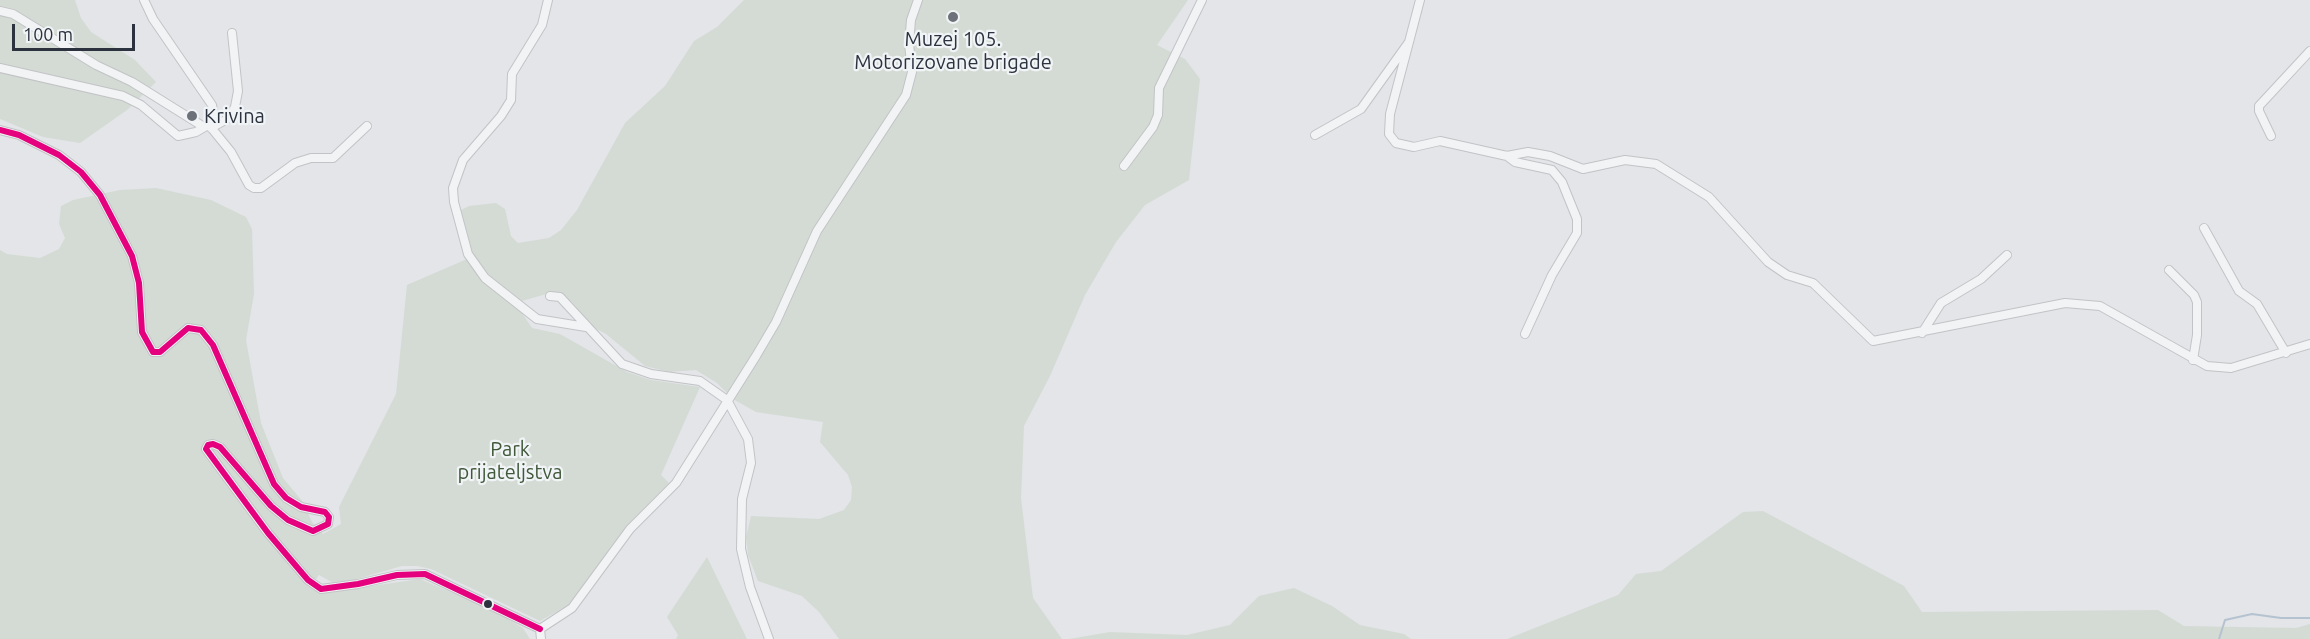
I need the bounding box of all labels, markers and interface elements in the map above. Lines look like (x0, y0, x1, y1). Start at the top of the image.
marker: Muzej 105. Motorizovane brigade (946, 10, 960, 24)
scale bar (15, 12, 138, 50)
text: 100 m (23, 24, 73, 44)
place label: Muzej 105. Motorizovane brigade (854, 27, 1052, 74)
place label: Krivina (204, 104, 265, 128)
marker: Krivina (185, 109, 199, 123)
park label: Park prijateljstva (458, 437, 562, 484)
unlabelled marker (482, 598, 494, 610)

